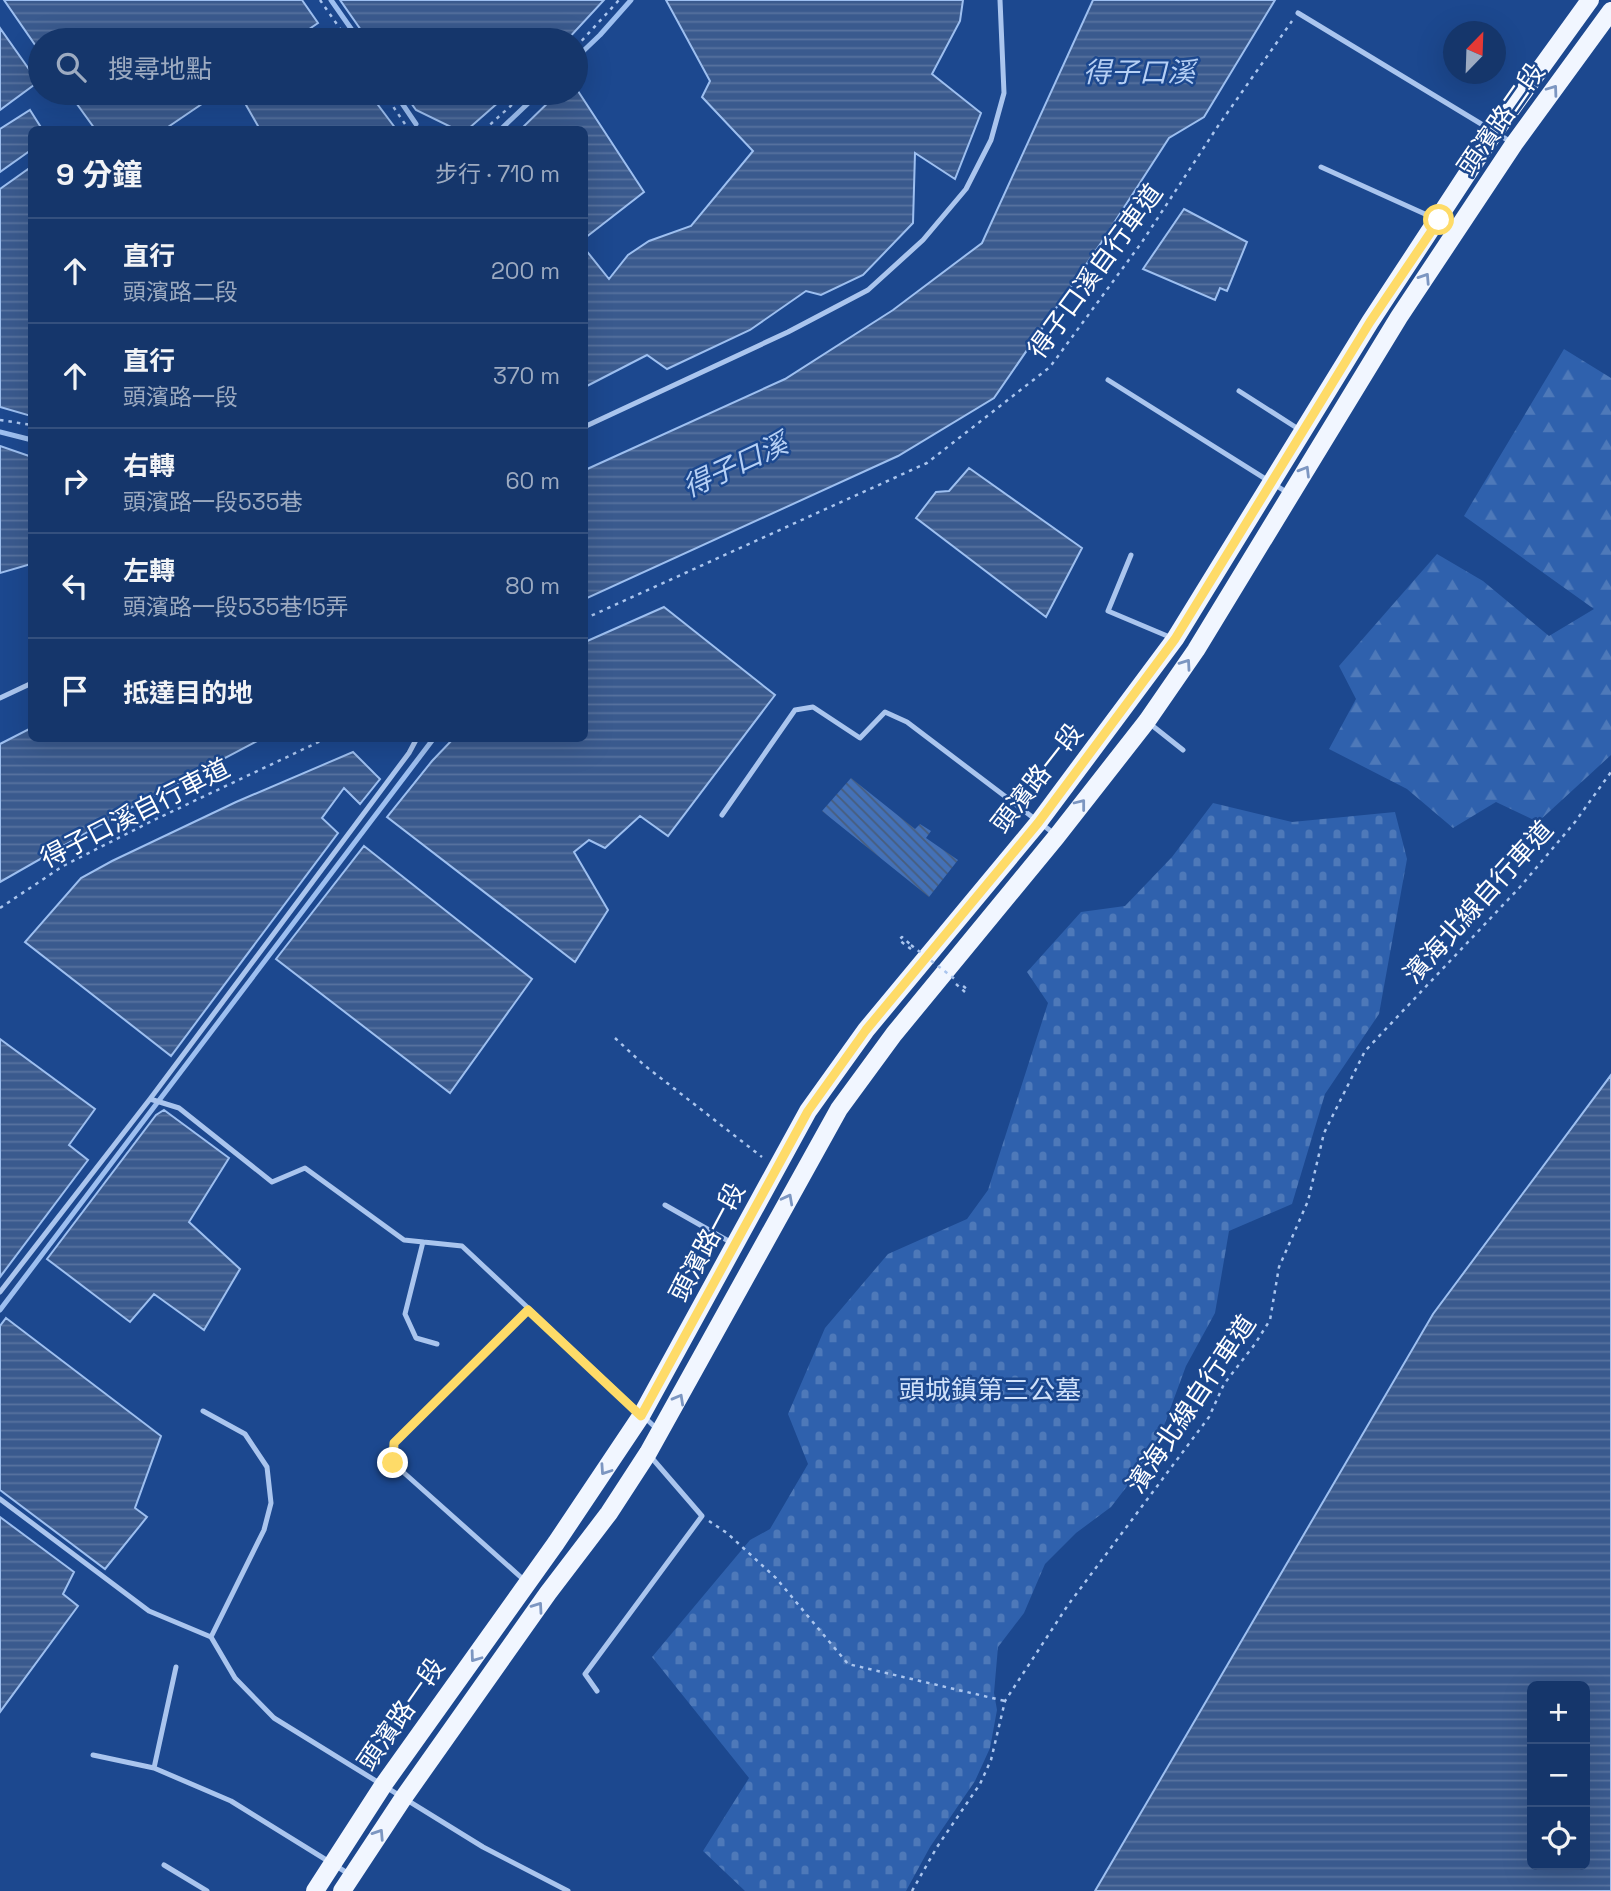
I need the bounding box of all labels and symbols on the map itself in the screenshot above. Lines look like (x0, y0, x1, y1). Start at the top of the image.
north arrow (1443, 21, 1506, 84)
water label: 得子口溪 (1083, 54, 1199, 90)
street label: 頭濱路二段 (1450, 56, 1552, 182)
one-way arrow (1545, 85, 1558, 98)
street label: 得子口溪自行車道 (1020, 177, 1170, 365)
route start (1423, 204, 1454, 235)
one-way arrow (1417, 272, 1430, 285)
water label: 得子口溪 (677, 423, 797, 505)
one-way arrow (1297, 465, 1310, 478)
one-way arrow (1178, 659, 1190, 672)
street label: 頭濱路一段 (984, 716, 1090, 840)
street label: 得子口溪自行車道 (35, 751, 235, 875)
one-way arrow (1073, 800, 1086, 812)
street label: 濱海北線自行車道 (1396, 813, 1560, 991)
street label: 頭濱路一段 (661, 1177, 753, 1307)
one-way arrow (779, 1194, 793, 1206)
street label: 濱海北線自行車道 (1119, 1308, 1263, 1500)
park label: 頭城鎮第三公墓 (899, 1373, 1081, 1407)
one-way arrow (671, 1394, 684, 1406)
route end (377, 1447, 408, 1478)
one-way arrow (601, 1462, 613, 1475)
one-way arrow (530, 1602, 542, 1615)
one-way arrow (471, 1649, 483, 1662)
street label: 頭濱路一段 (350, 1651, 452, 1777)
one-way arrow (371, 1829, 383, 1842)

